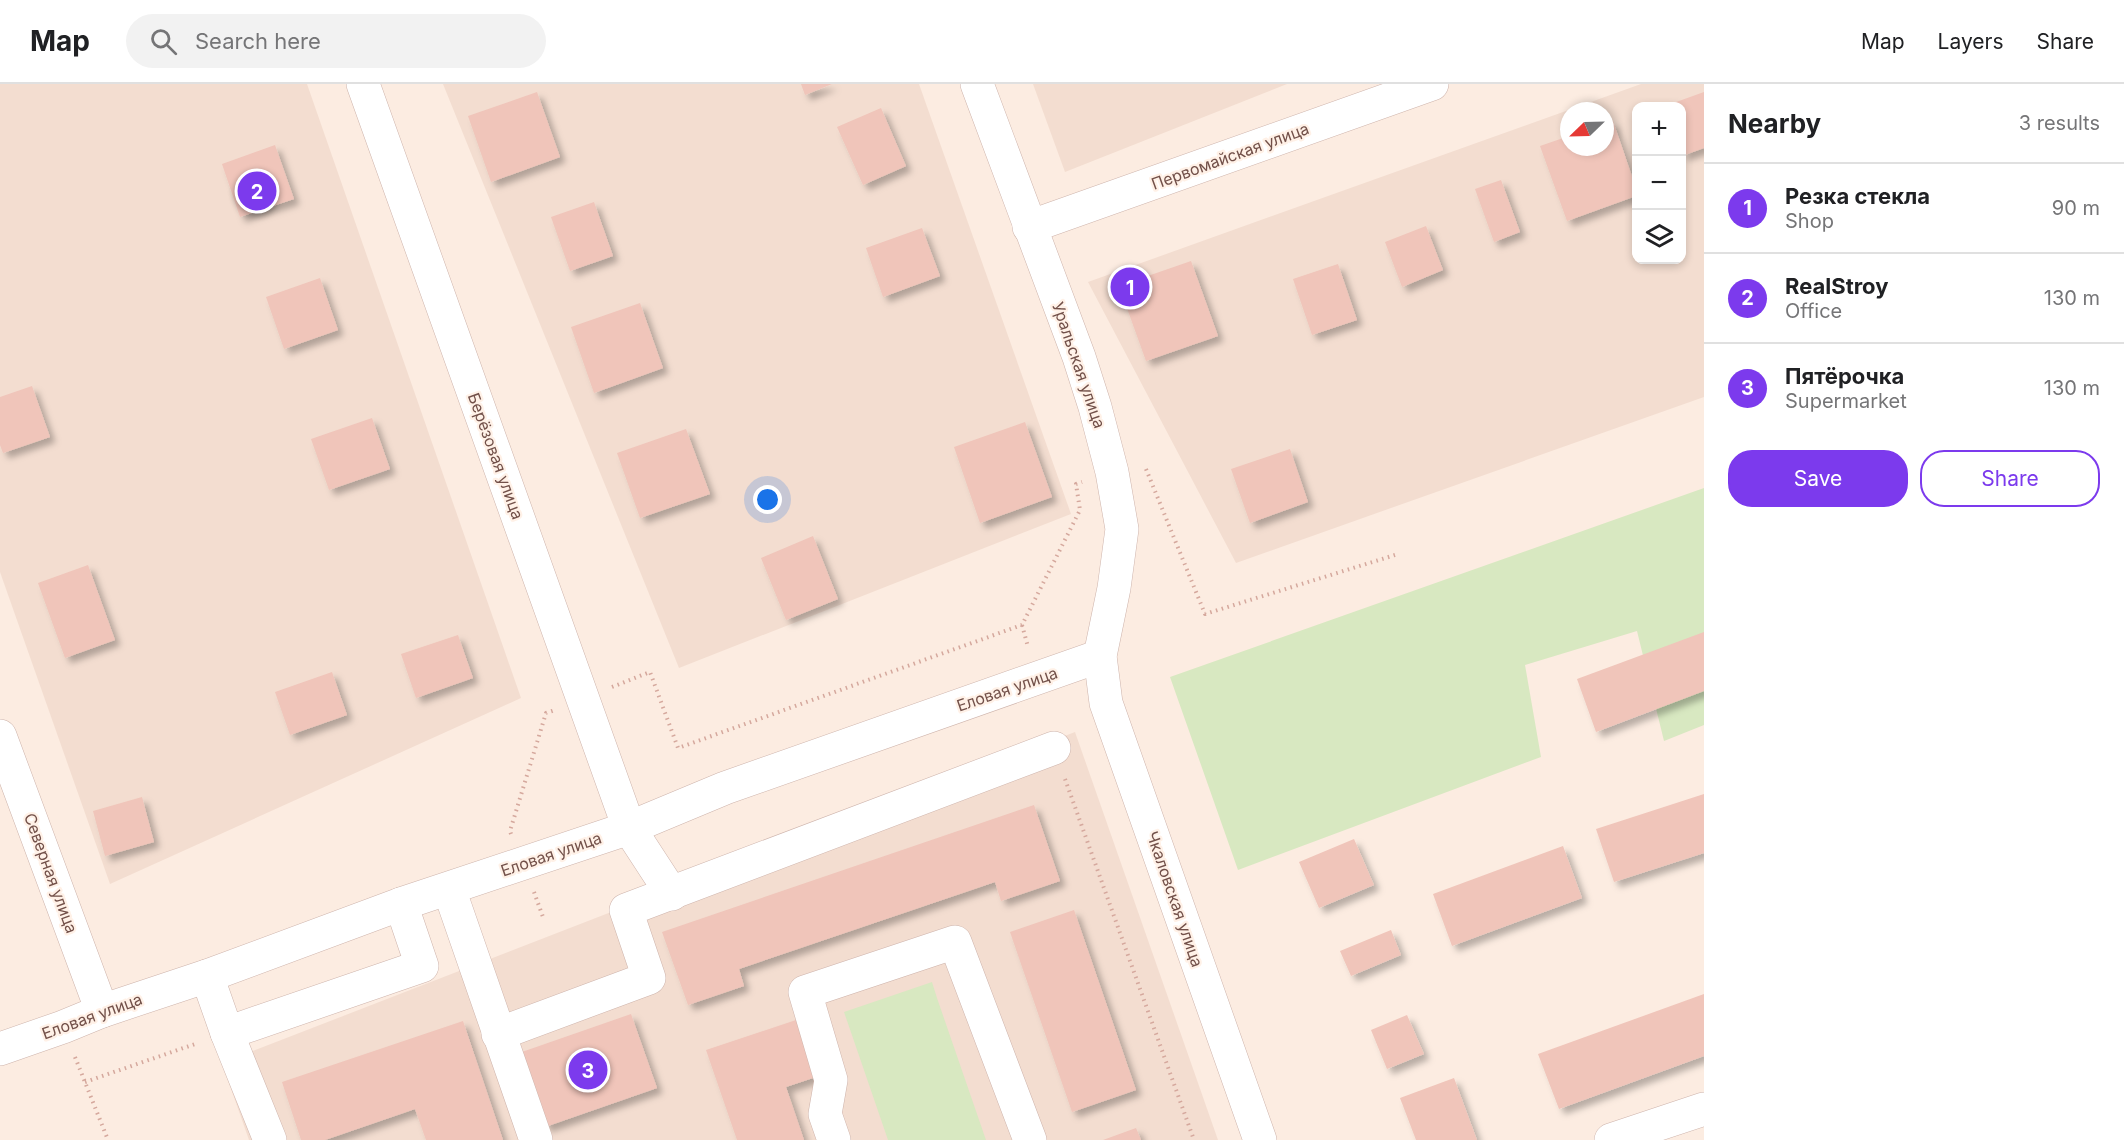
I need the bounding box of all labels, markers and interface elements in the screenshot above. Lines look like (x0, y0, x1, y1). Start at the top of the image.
search box (126, 14, 546, 68)
text: Map (30, 24, 90, 58)
icon: search (147, 25, 180, 58)
text: Search here (195, 28, 321, 54)
text: Map (1861, 29, 1905, 54)
text: Layers (1938, 29, 2004, 54)
text: Share (2037, 29, 2094, 54)
north arrow (1560, 102, 1614, 156)
map controls (1632, 102, 1686, 264)
button: + (1632, 102, 1686, 156)
text: Nearby (1728, 108, 1821, 139)
text: 3 results (2019, 111, 2100, 135)
street label: Первомайская улица (1149, 118, 1311, 194)
button: − (1632, 156, 1686, 210)
pin: 2 (238, 168, 276, 214)
text: Резка стекла (1785, 183, 1930, 209)
text: 1 (1743, 196, 1752, 220)
text: 90 m (2052, 196, 2100, 220)
text: Shop (1785, 209, 1834, 233)
button: layers (1632, 210, 1686, 264)
pin: 1 (1110, 264, 1150, 310)
text: RealStroy (1785, 273, 1888, 299)
text: 2 (1741, 286, 1754, 310)
text: 130 m (2044, 286, 2100, 310)
street label: Уральская улица (1048, 299, 1110, 431)
text: Office (1785, 299, 1842, 323)
text: Пятёрочка (1785, 363, 1904, 389)
text: 3 (1741, 376, 1754, 400)
text: 130 m (2044, 376, 2100, 400)
text: Supermarket (1785, 389, 1907, 413)
street label: Берёзовая улица (464, 390, 528, 522)
button: Save (1728, 450, 1908, 507)
button: Share (1920, 450, 2100, 507)
your location (753, 485, 782, 514)
street label: Еловая улица (954, 662, 1060, 716)
street label: Северная улица (20, 810, 82, 936)
street label: Еловая улица (498, 827, 604, 881)
street label: Чкаловская улица (1142, 828, 1208, 970)
street label: Еловая улица (39, 989, 145, 1043)
pin: 3 (568, 1048, 608, 1092)

